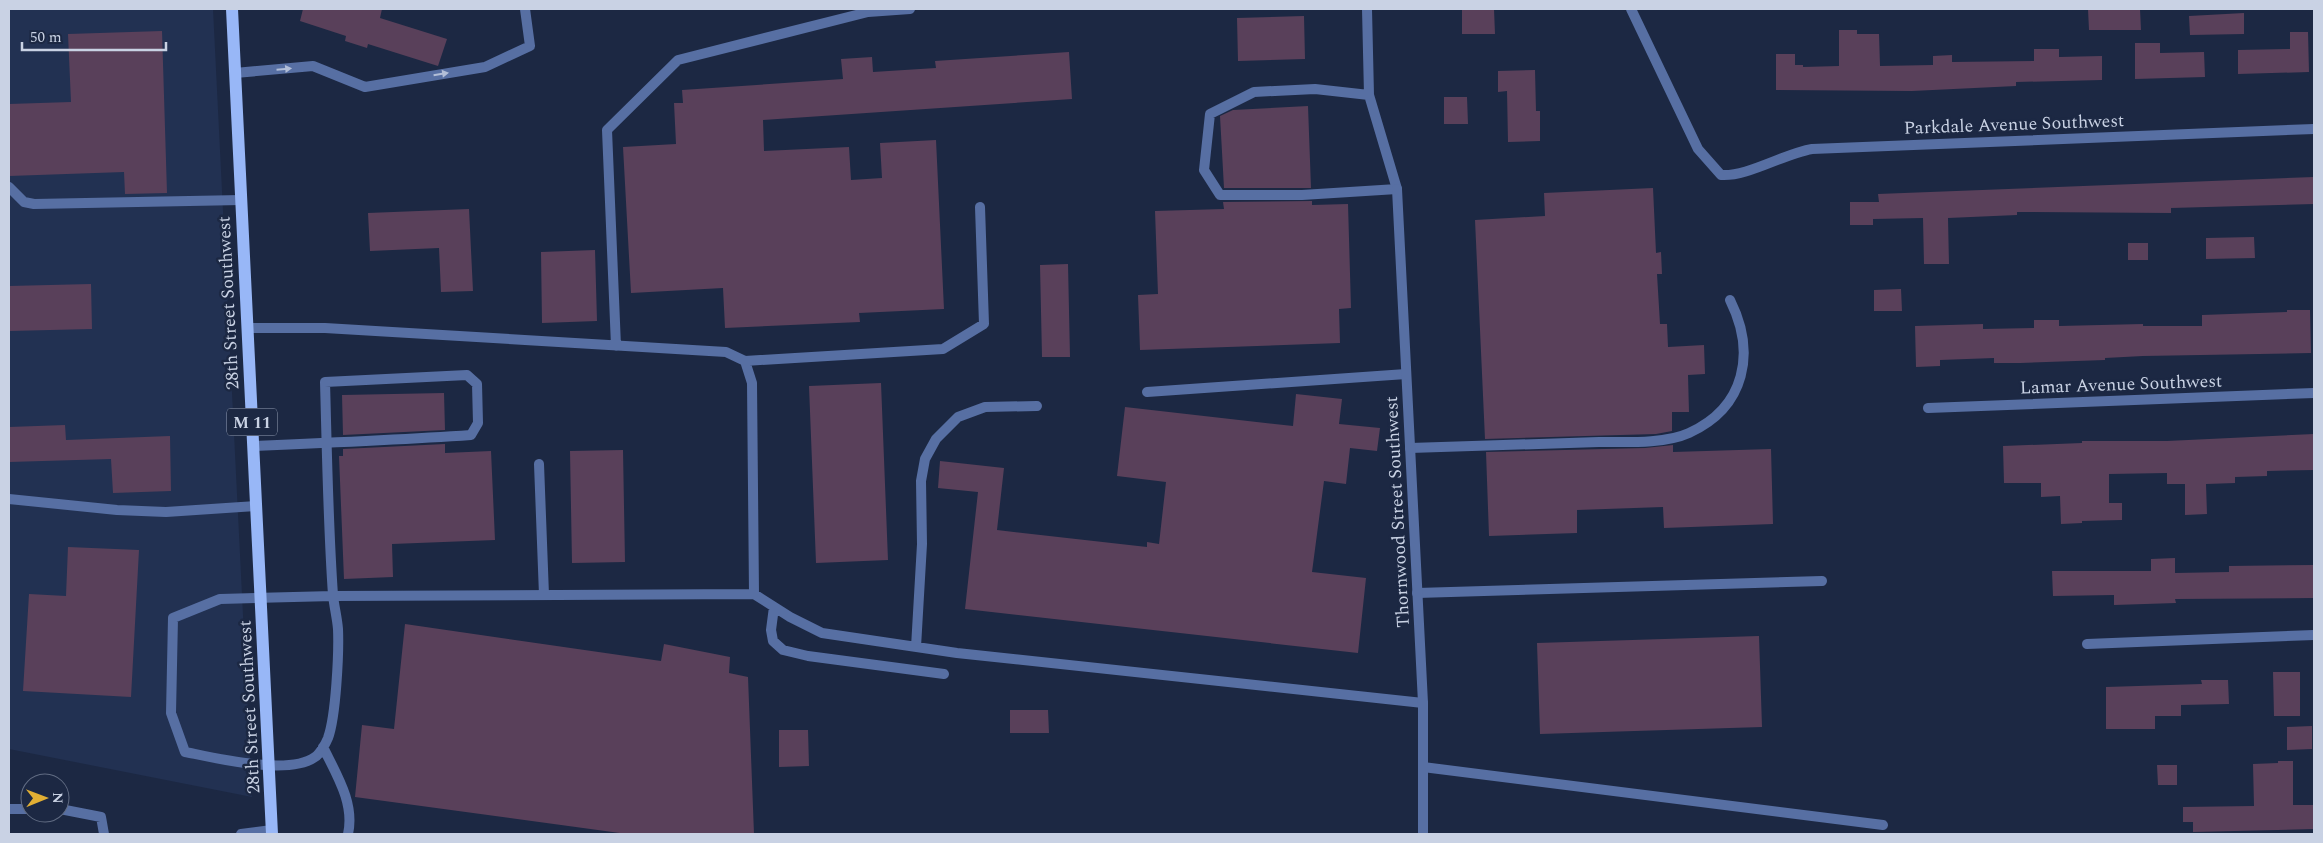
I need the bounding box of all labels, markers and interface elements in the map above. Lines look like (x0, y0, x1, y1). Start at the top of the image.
scale bar (22, 20, 166, 52)
text: 50 m (30, 26, 62, 49)
one-way arrow (276, 65, 292, 73)
one-way arrow (433, 70, 449, 78)
street label: Parkdale Avenue Southwest (1903, 107, 2125, 142)
street label: 28th Street Southwest (210, 216, 247, 390)
street label: Lamar Avenue Southwest (2019, 367, 2223, 402)
street label: Thornwood Street Southwest (1378, 395, 1417, 628)
road number: M 11 (227, 408, 277, 436)
street label: 28th Street Southwest (231, 620, 268, 794)
north arrow (20, 773, 70, 823)
text: N (47, 792, 68, 804)

